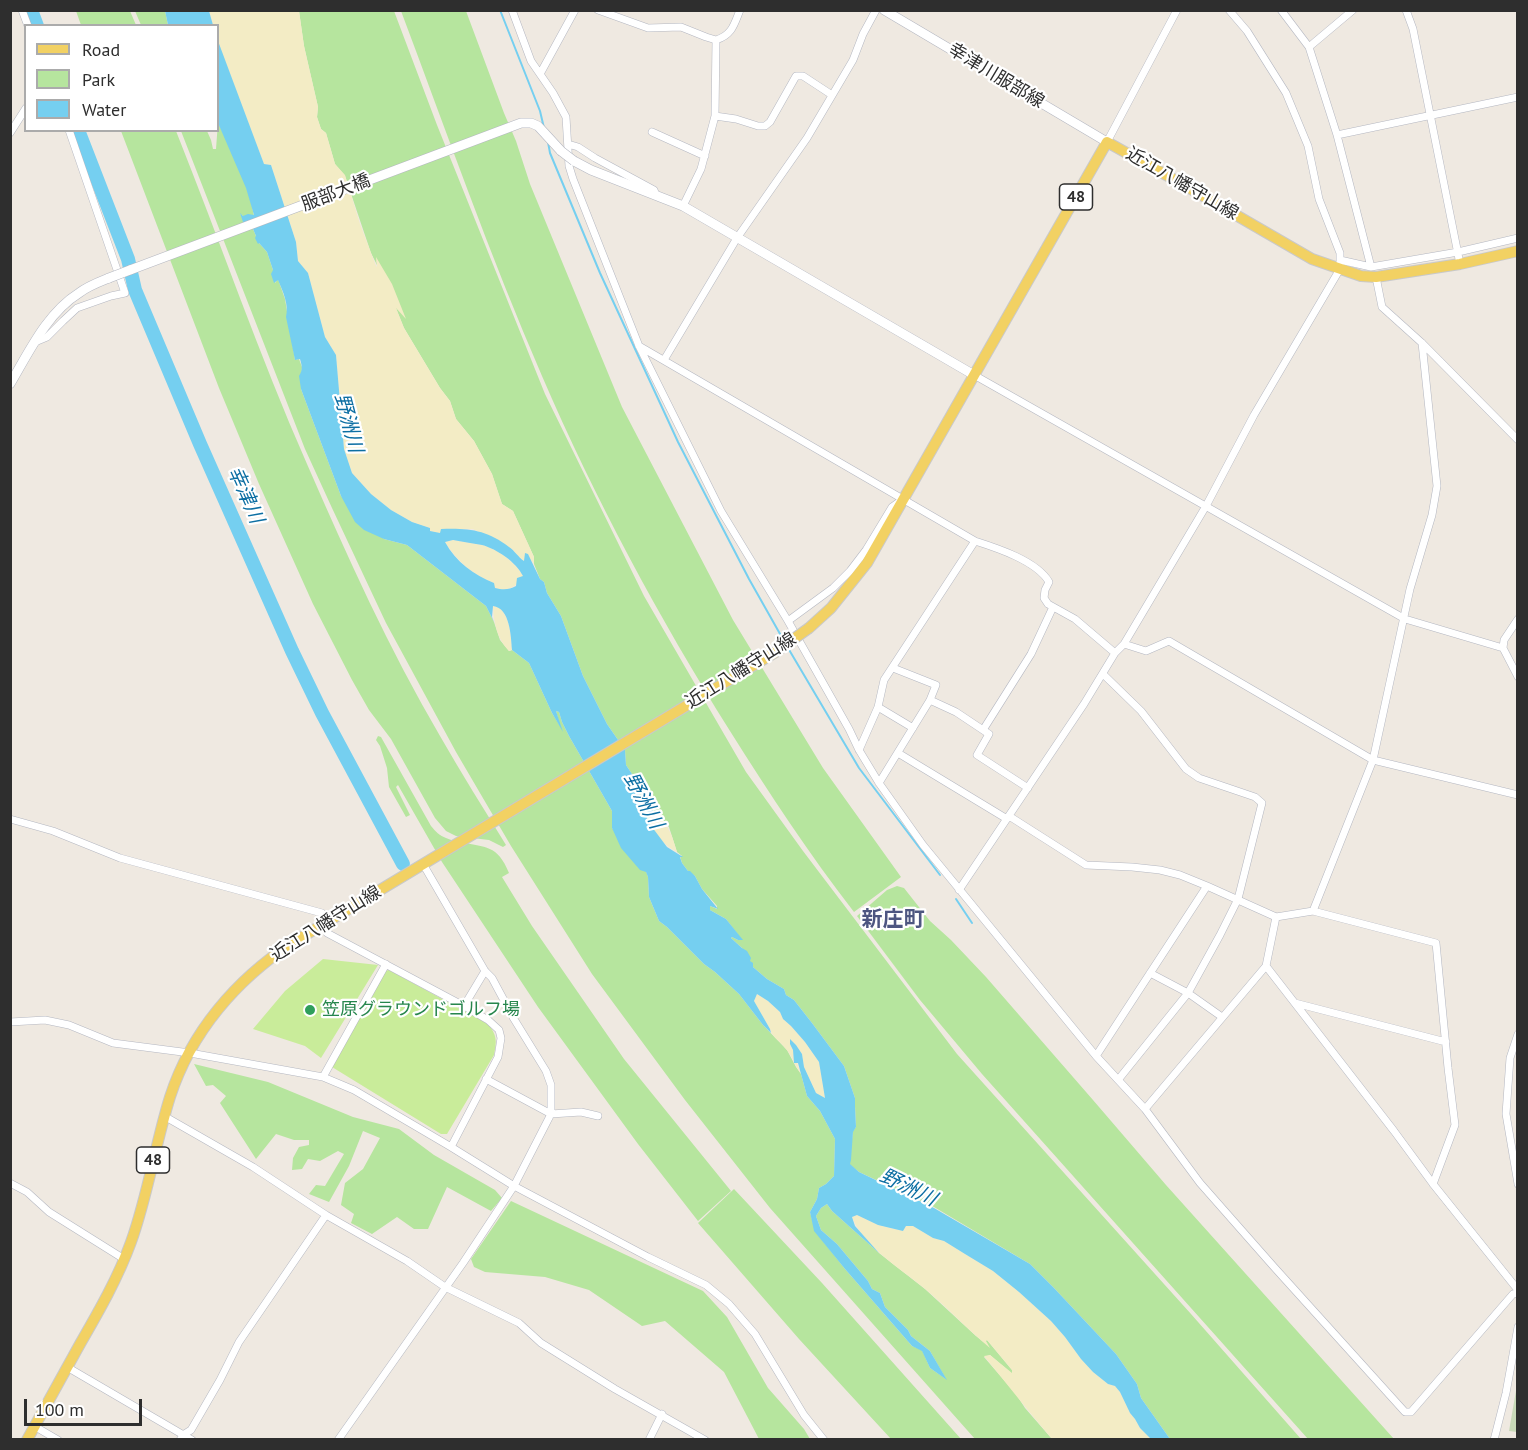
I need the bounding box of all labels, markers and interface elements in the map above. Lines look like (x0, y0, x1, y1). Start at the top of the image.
legend (24, 24, 219, 132)
text: Road (82, 38, 120, 61)
street label: 幸津川服部線 (944, 39, 1048, 113)
text: Park (82, 68, 115, 91)
text: Water (82, 98, 126, 121)
street label: 近江八幡守山線 (1122, 143, 1242, 225)
street label: 服部大橋 (299, 170, 373, 216)
road number: 48 (1060, 184, 1092, 210)
water label: 野洲川 (329, 391, 367, 455)
water label: 幸津川 (222, 463, 268, 527)
street label: 近江八幡守山線 (682, 628, 800, 714)
water label: 野洲川 (618, 769, 668, 833)
street label: 近江八幡守山線 (267, 881, 385, 967)
district label: 新庄町 (862, 907, 924, 933)
place label: 笠原グラウンドゴルフ場 (322, 999, 520, 1021)
marker: 笠原グラウンドゴルフ場 (303, 1003, 317, 1017)
road number: 48 (136, 1147, 170, 1173)
water label: 野洲川 (876, 1164, 940, 1212)
scale bar (27, 1387, 146, 1425)
text: 100 m (35, 1398, 84, 1421)

